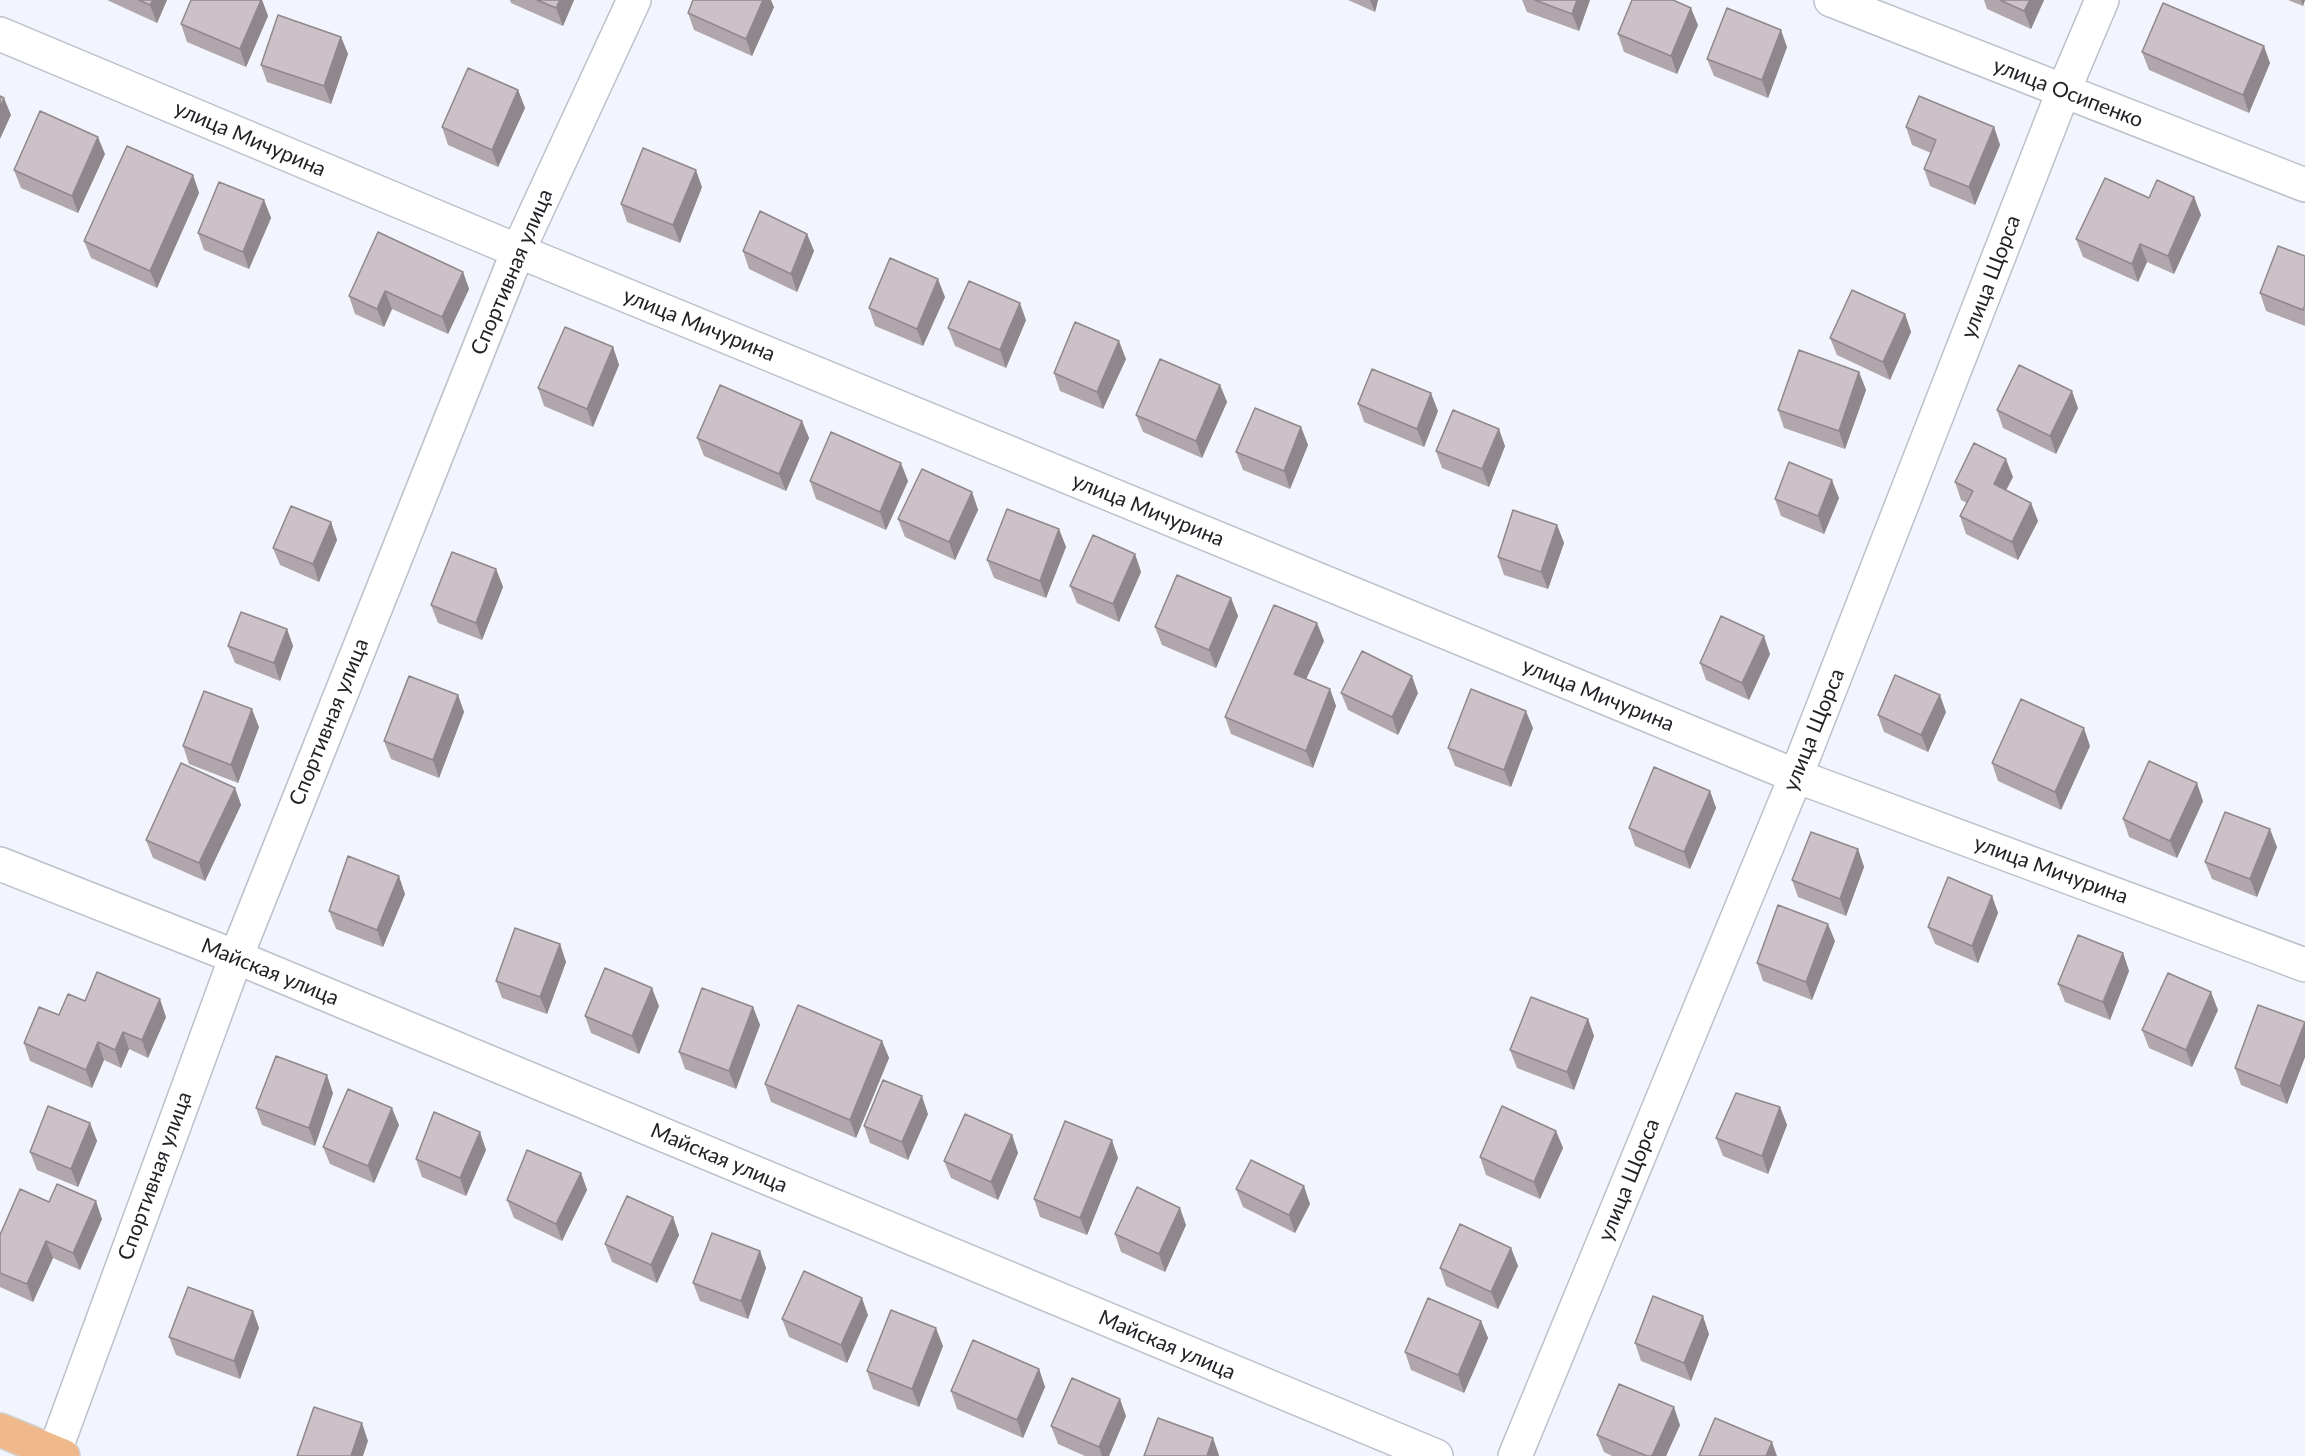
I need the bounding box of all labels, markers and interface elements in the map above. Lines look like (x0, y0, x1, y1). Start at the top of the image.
street label: улица Осипенко (1989, 53, 2147, 133)
street label: улица Мичурина (171, 96, 329, 182)
street label: Спортивная улица (466, 185, 558, 359)
street label: улица Щорса (1956, 212, 2026, 342)
street label: улица Мичурина (619, 283, 779, 367)
street label: улица Мичурина (1068, 468, 1228, 552)
street label: Спортивная улица (284, 635, 374, 809)
street label: улица Мичурина (1518, 653, 1678, 737)
street label: улица Щорса (1778, 665, 1850, 795)
street label: улица Мичурина (1971, 830, 2131, 910)
street label: Майская улица (198, 933, 342, 1011)
street label: Спортивная улица (113, 1088, 197, 1264)
street label: улица Щорса (1593, 1115, 1665, 1245)
street label: Майская улица (647, 1118, 791, 1198)
street label: Майская улица (1095, 1305, 1239, 1385)

